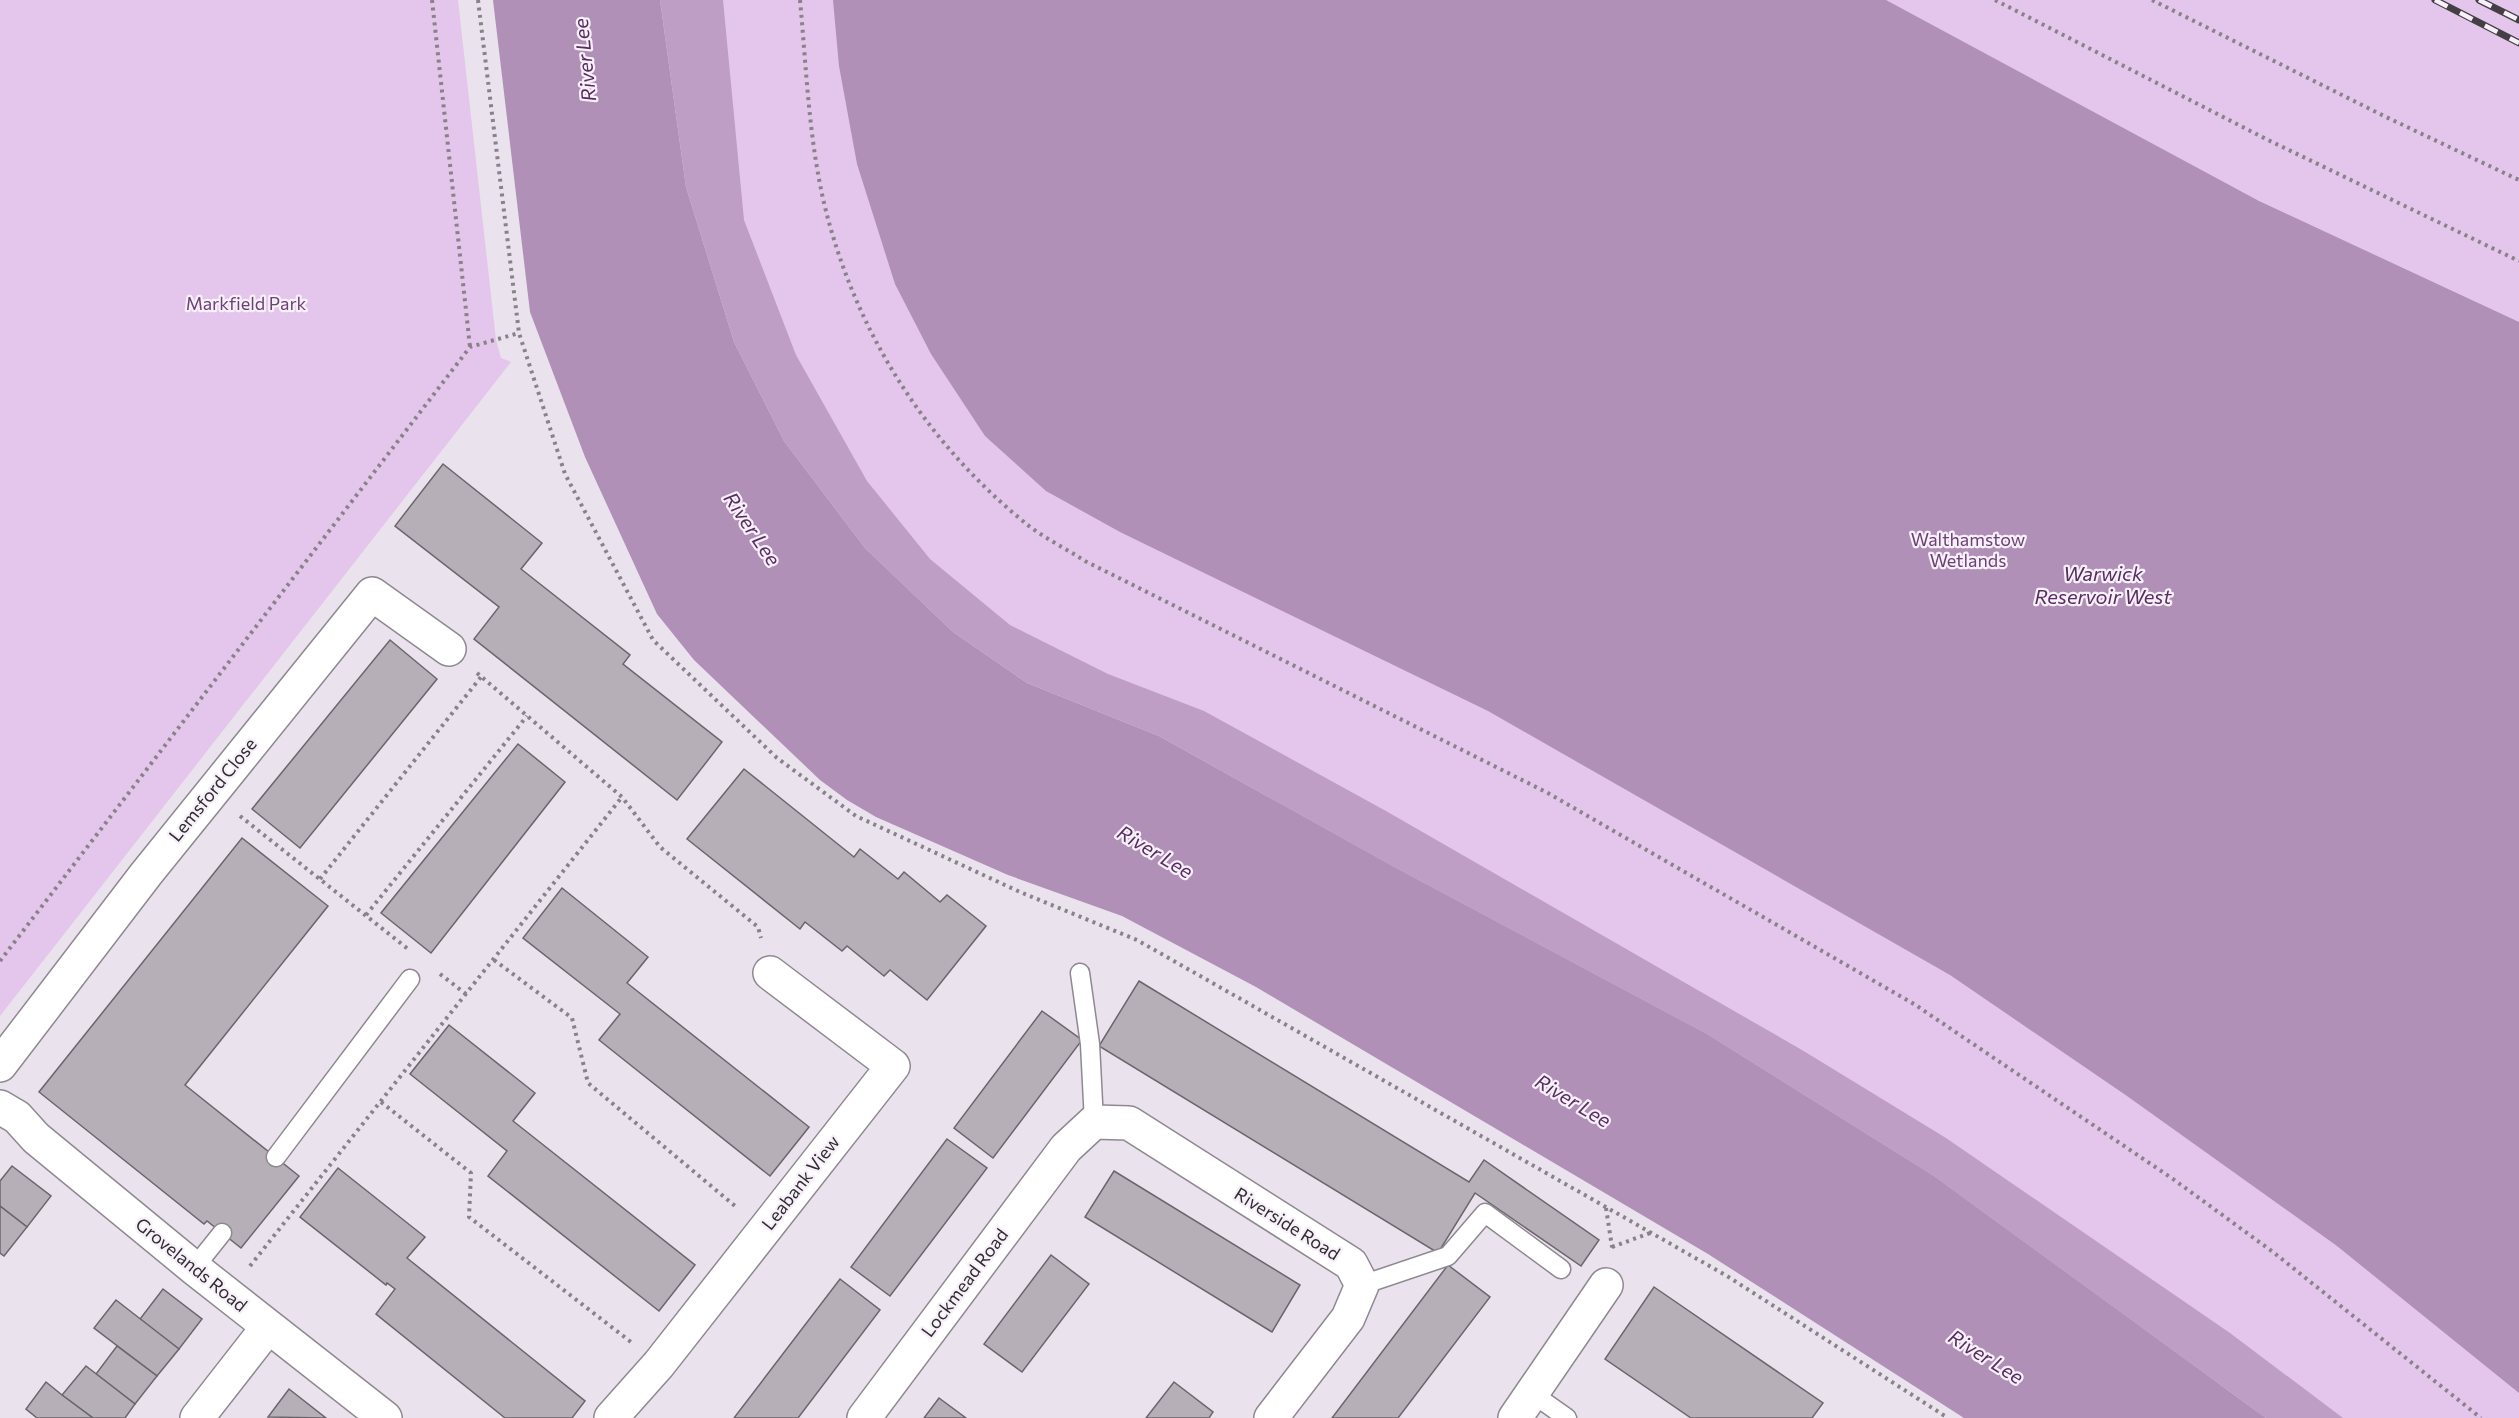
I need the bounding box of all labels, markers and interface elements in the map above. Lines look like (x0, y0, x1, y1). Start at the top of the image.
water label: River Lee (568, 17, 600, 103)
park label: Markfield Park (186, 292, 307, 314)
water label: River Lee (720, 487, 786, 570)
park label: Walthamstow Wetlands (1911, 528, 2025, 571)
water label: Warwick Reservoir West (2035, 561, 2172, 608)
street label: Lemsford Close (164, 733, 261, 846)
water label: River Lee (1114, 819, 1198, 883)
water label: River Lee (1532, 1068, 1616, 1132)
street label: Leabank View (757, 1131, 844, 1234)
street label: Riverside Road (1231, 1182, 1344, 1264)
street label: Grovelands Road (131, 1212, 252, 1316)
street label: Lockmead Road (916, 1224, 1012, 1341)
water label: River Lee (1945, 1324, 2029, 1389)

